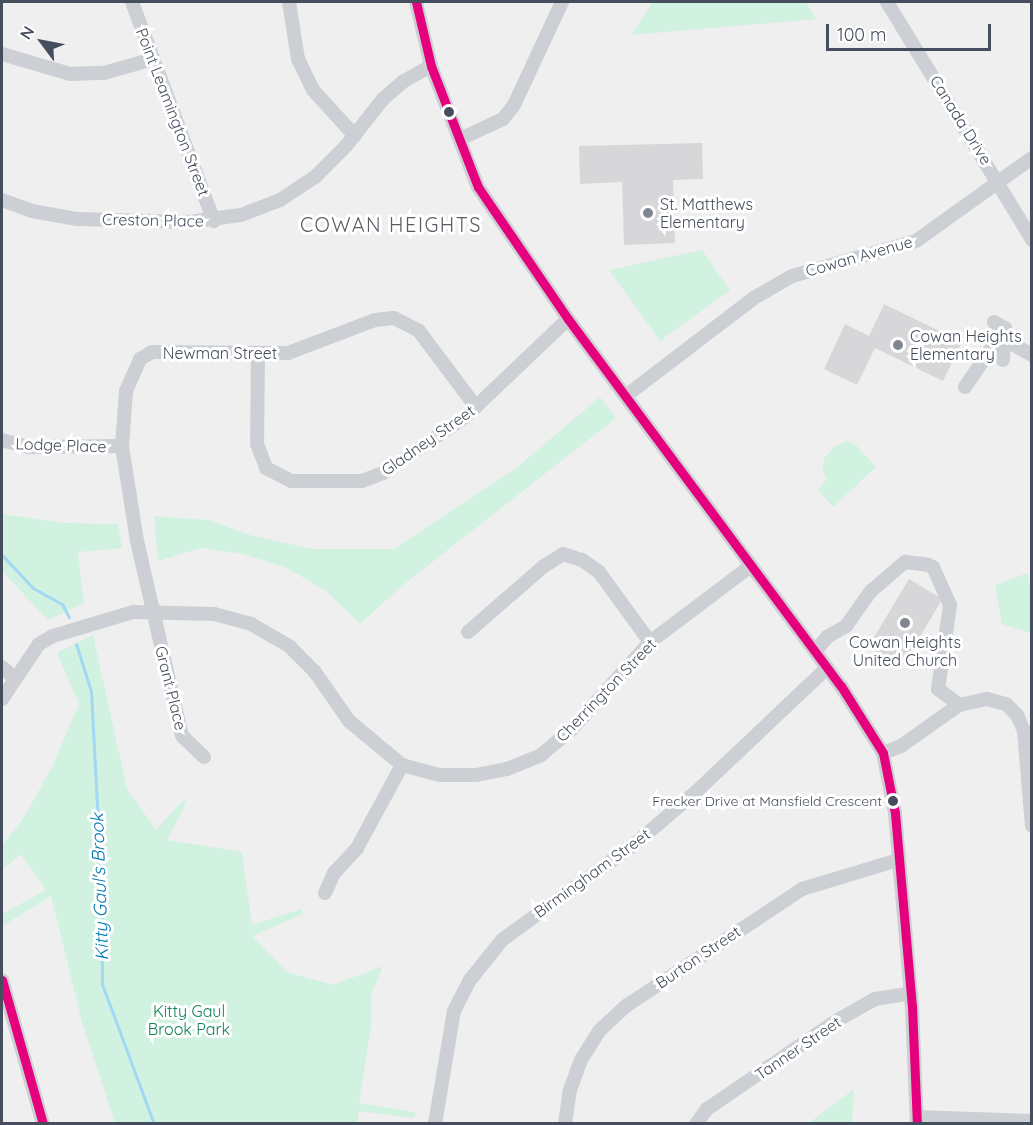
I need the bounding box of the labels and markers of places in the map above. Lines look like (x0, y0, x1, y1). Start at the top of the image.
unlabelled marker (443, 106, 455, 118)
place label: St. Matthews Elementary (660, 194, 753, 232)
marker: St. Matthews Elementary (641, 206, 655, 220)
place label: Cowan Heights Elementary (910, 326, 1022, 364)
marker: Cowan Heights Elementary (891, 338, 905, 352)
marker: Cowan Heights United Church (898, 616, 912, 630)
place label: Cowan Heights United Church (849, 632, 961, 670)
place label: Frecker Drive at Mansfield Crescent (652, 793, 882, 809)
marker: Frecker Drive at Mansfield Crescent (887, 795, 899, 807)

